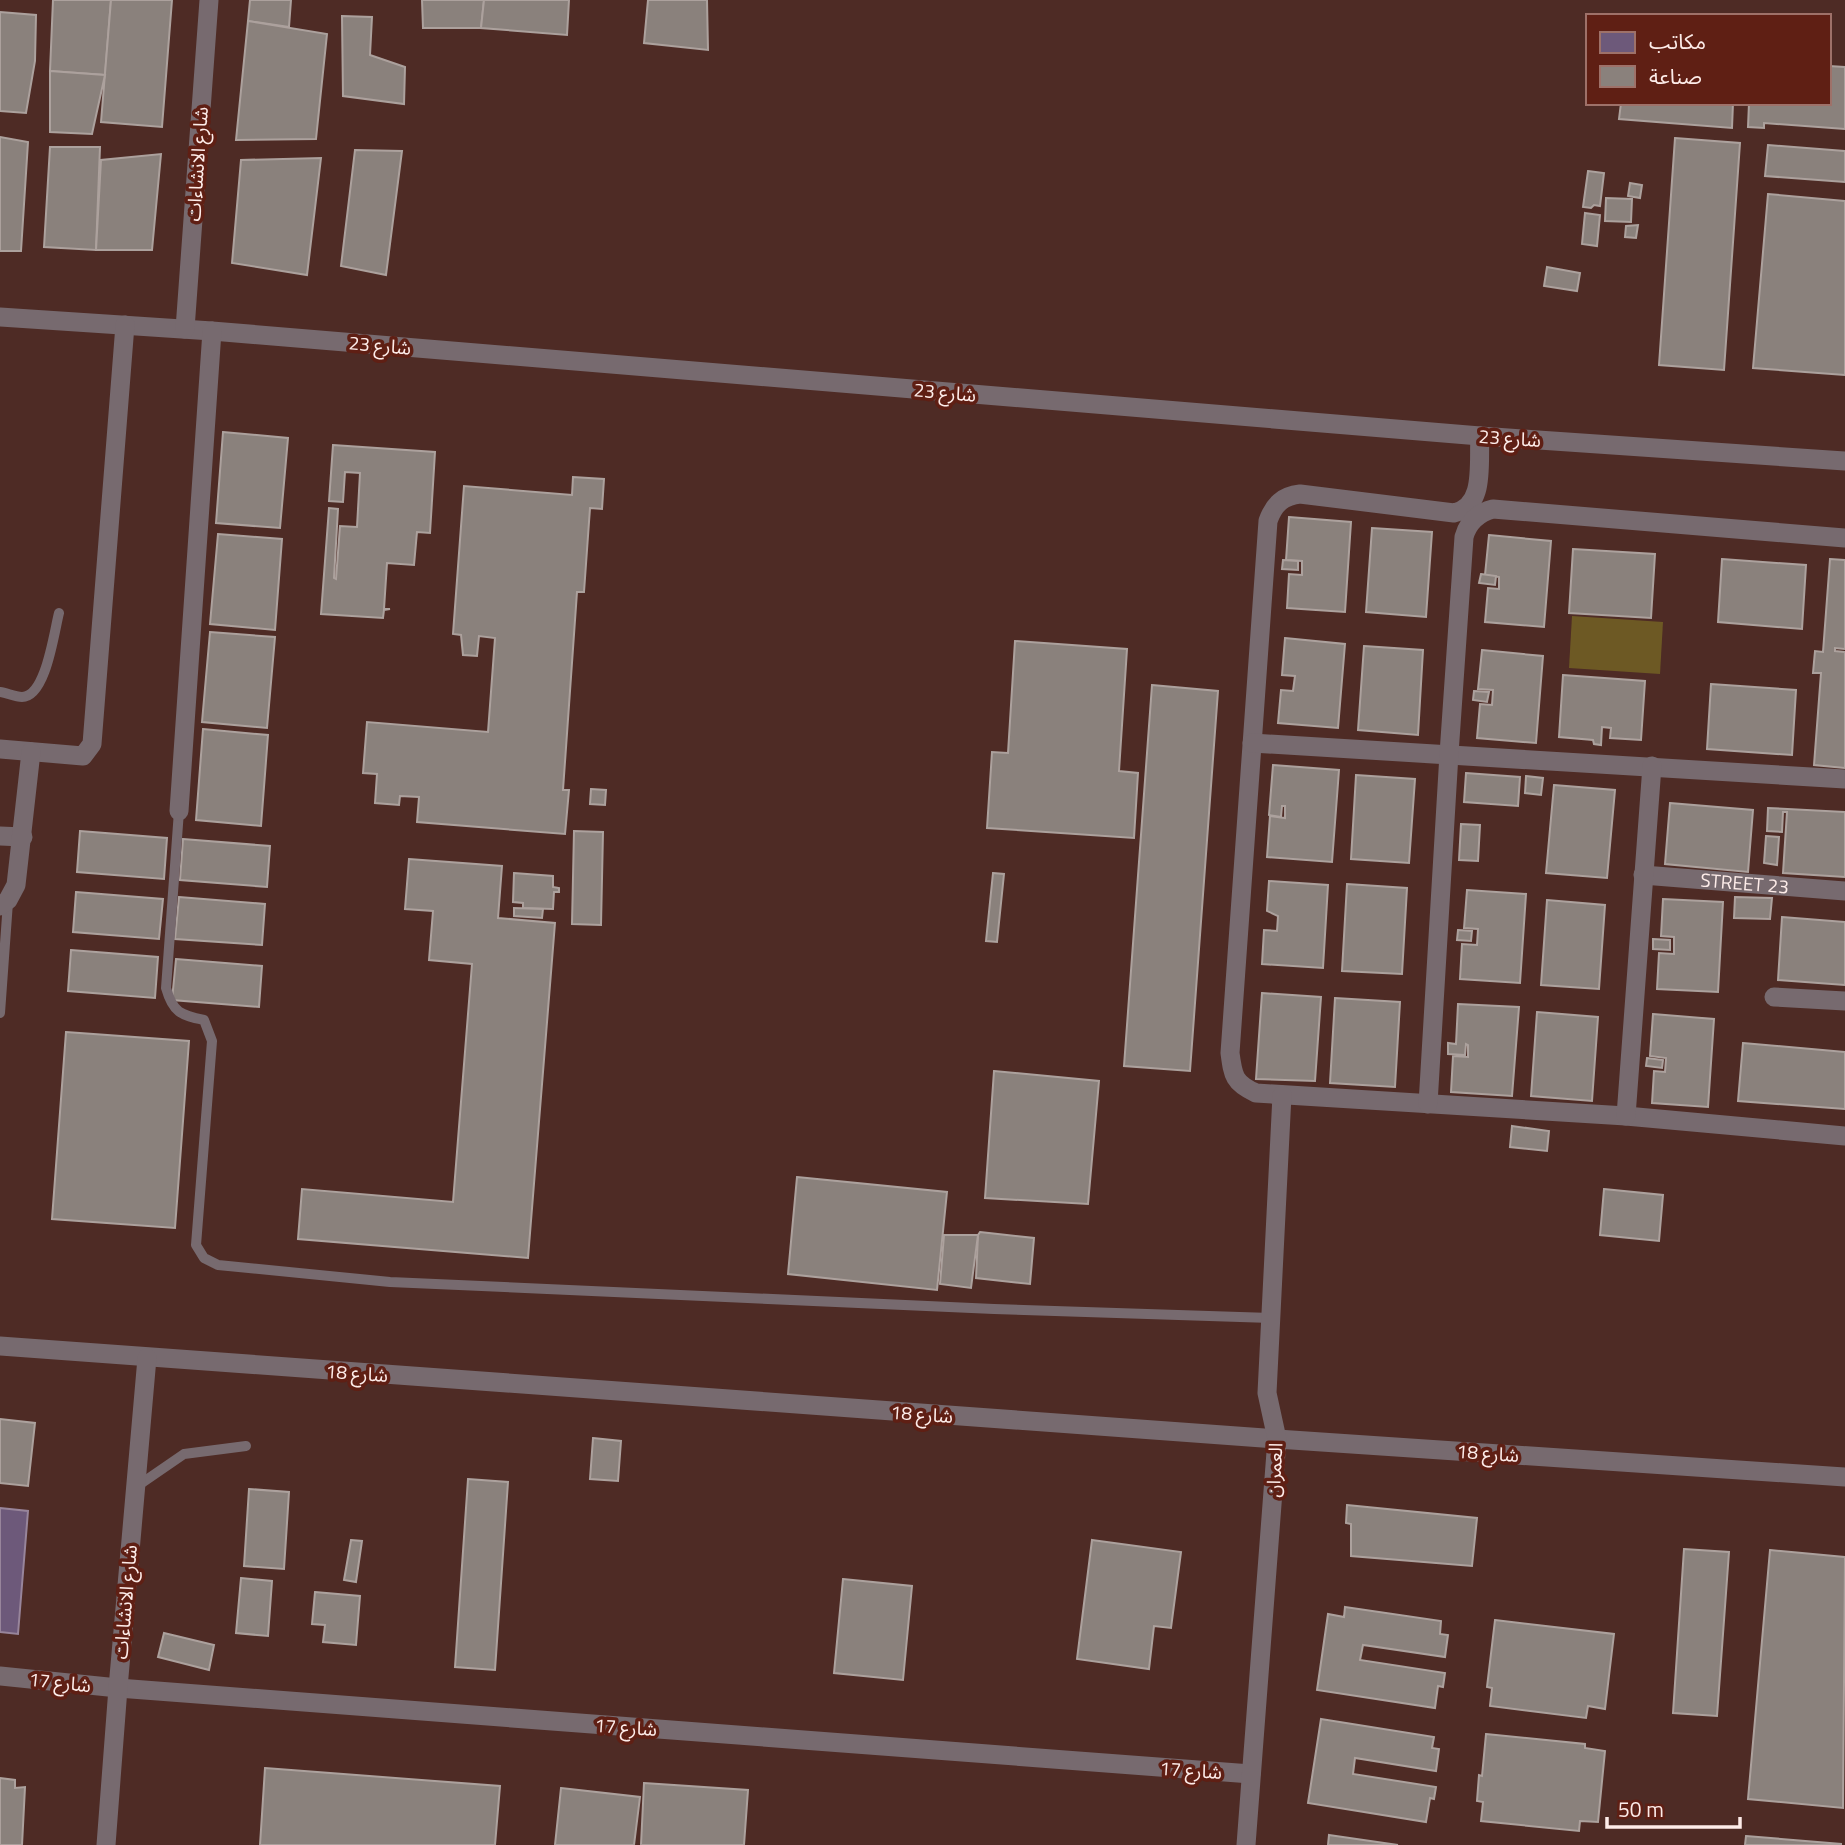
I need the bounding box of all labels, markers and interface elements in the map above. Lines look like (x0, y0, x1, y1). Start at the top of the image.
legend (1586, 14, 1831, 105)
text: مكاتب (1649, 25, 1706, 57)
text: صناعة (1649, 60, 1702, 92)
street label: شارع الانشاءات (178, 106, 215, 222)
street label: شارع 23 (348, 327, 412, 362)
street label: شارع 23 (913, 374, 977, 409)
street label: شارع 23 (1478, 421, 1542, 454)
street label: STREET 23 (1699, 865, 1790, 901)
street label: شارع 18 (325, 1356, 389, 1389)
street label: شارع 18 (890, 1397, 954, 1430)
street label: شارع 18 (1456, 1436, 1520, 1469)
street label: العمران (1258, 1442, 1289, 1498)
street label: شارع الانشاءات (105, 1544, 144, 1660)
street label: شارع 17 (27, 1664, 93, 1699)
street label: شارع 17 (594, 1710, 658, 1743)
street label: شارع 17 (1159, 1753, 1223, 1786)
scale bar (1607, 1786, 1740, 1830)
text: 50 m (1618, 1793, 1664, 1825)

